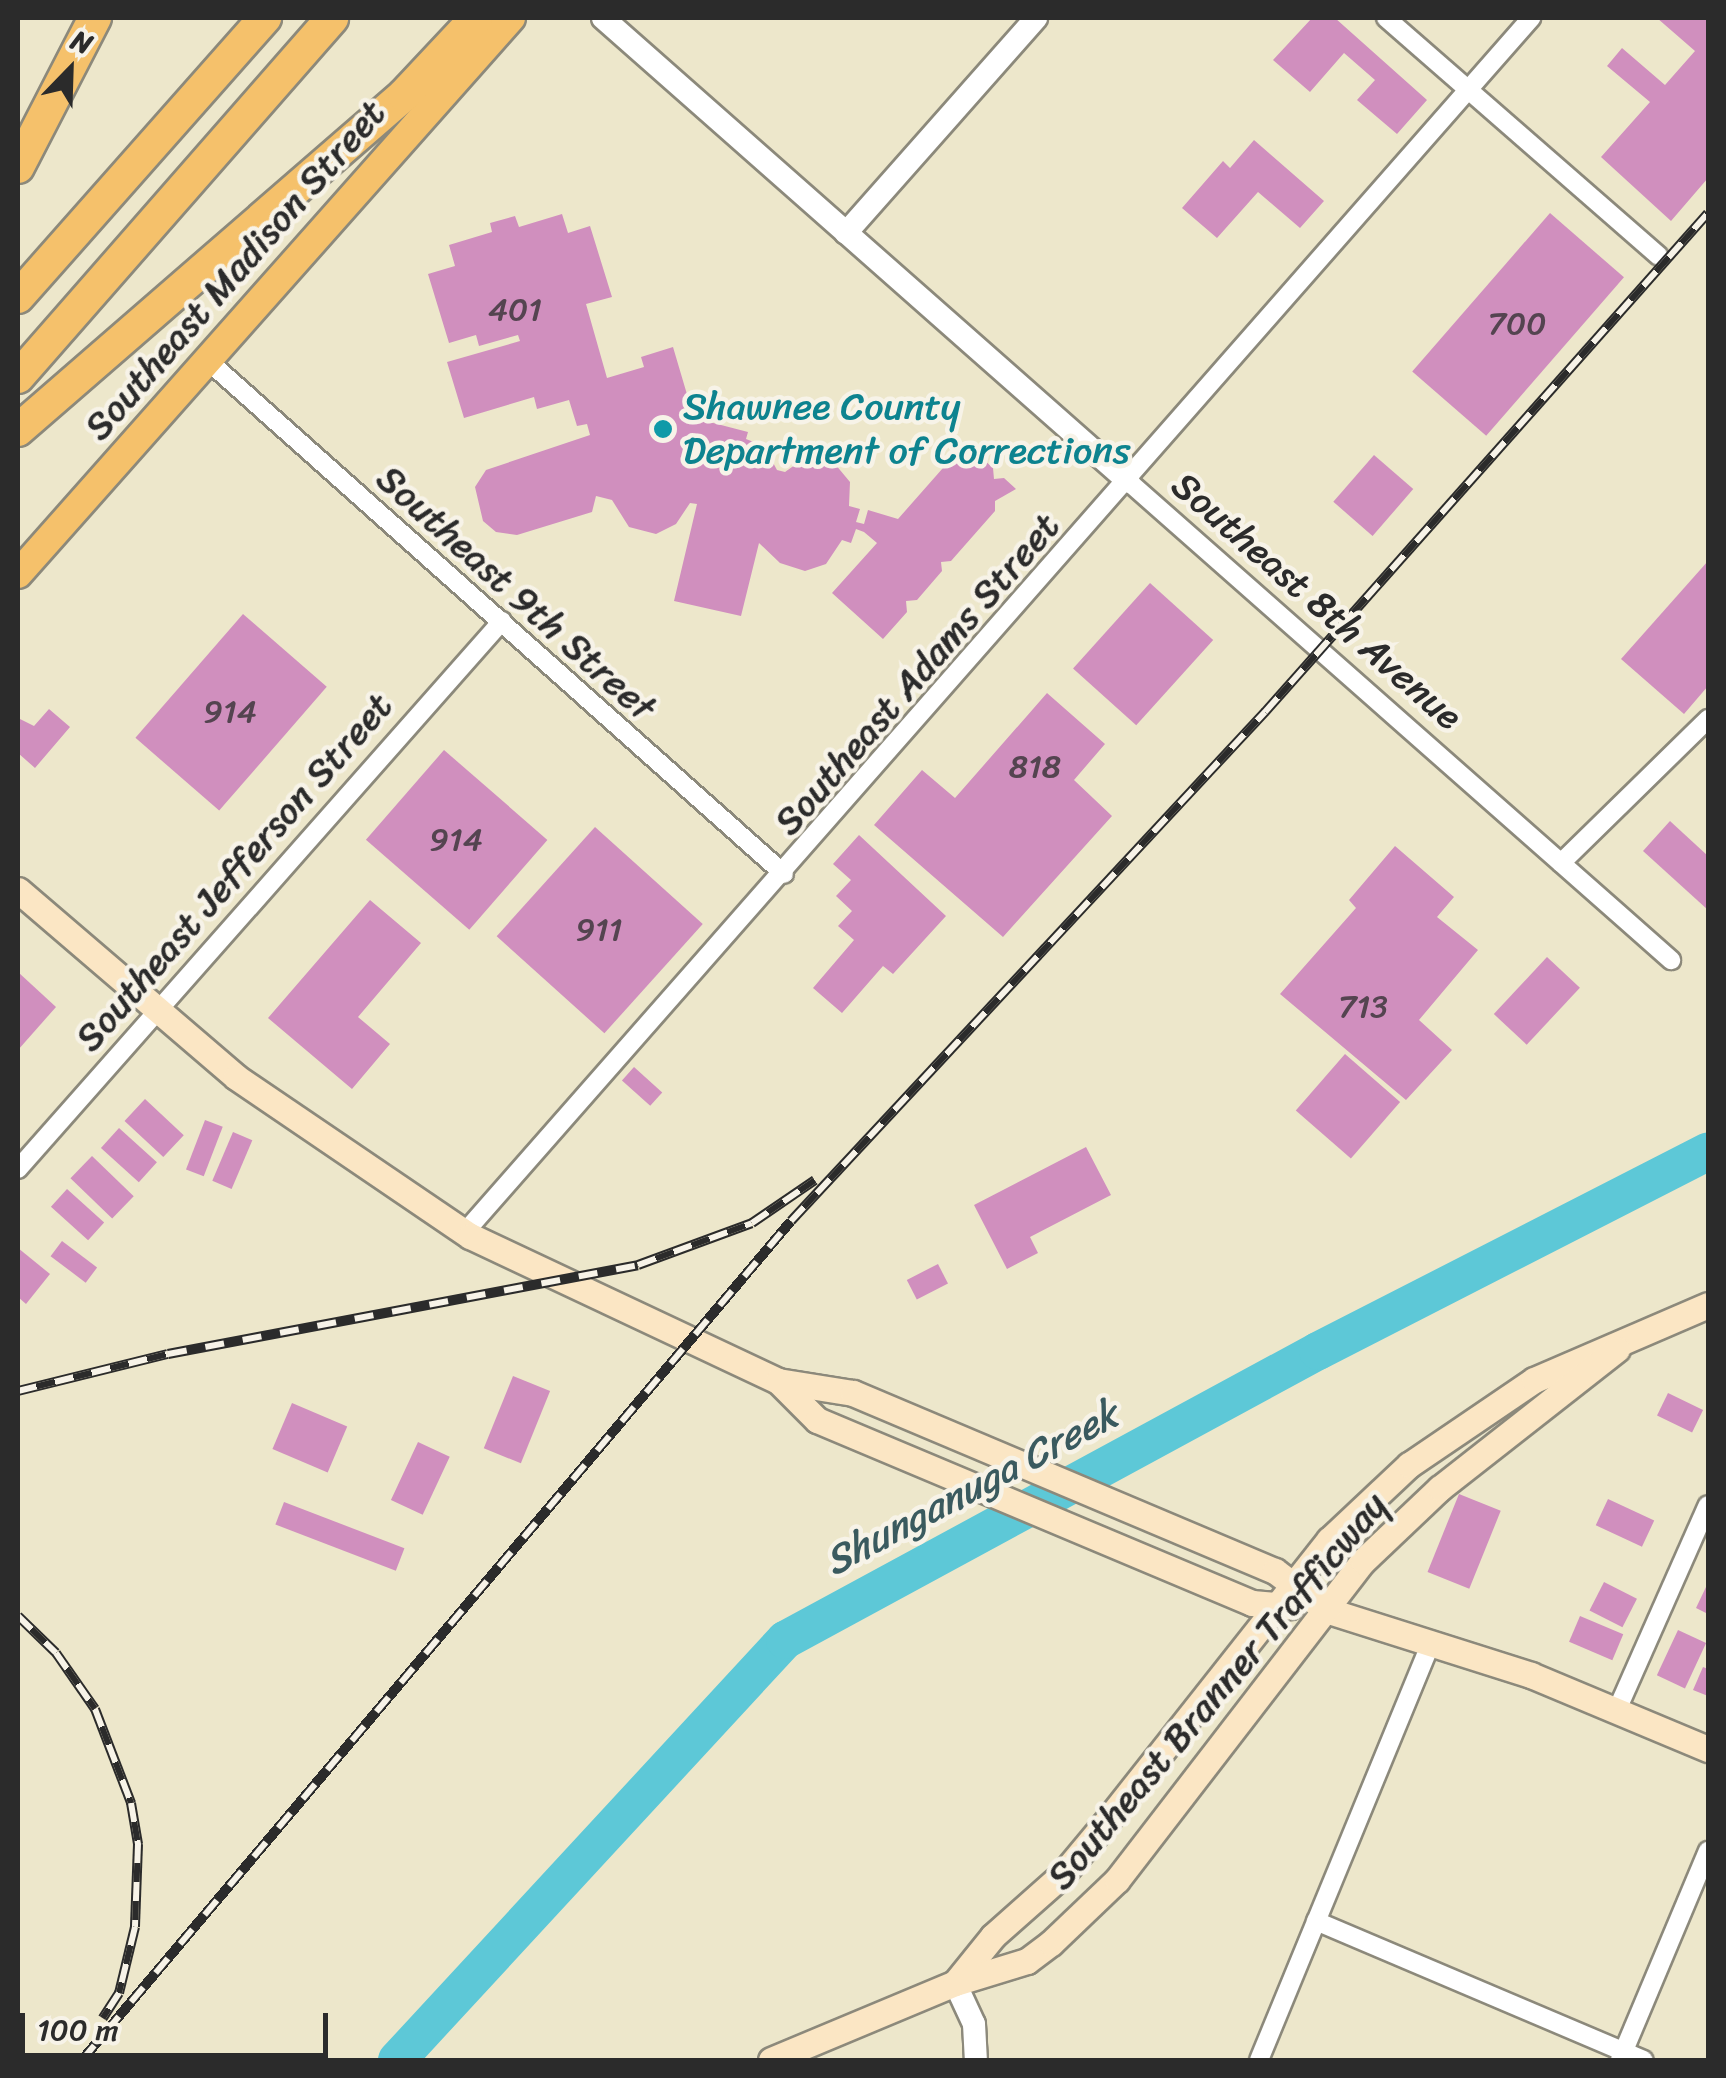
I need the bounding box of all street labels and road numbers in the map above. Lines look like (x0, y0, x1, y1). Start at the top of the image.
street label: Southeast Madison Street (74, 90, 396, 450)
street label: Southeast 9th Street (367, 456, 665, 730)
street label: Southeast 8th Avenue (1162, 462, 1472, 740)
street label: Southeast Adams Street (766, 505, 1068, 843)
street label: Southeast Jefferson Street (65, 682, 403, 1062)
street label: Southeast Branner Trafficway (1037, 1483, 1397, 1899)

